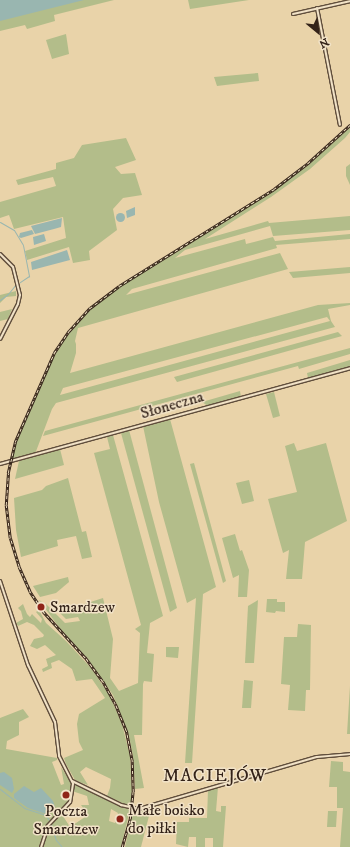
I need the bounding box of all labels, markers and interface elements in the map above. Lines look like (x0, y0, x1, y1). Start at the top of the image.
north arrow (298, 12, 338, 52)
text: N (316, 34, 331, 51)
street label: Słoneczna (138, 387, 206, 423)
place label: Smardzew (50, 597, 115, 617)
marker: Smardzew (35, 601, 47, 613)
district label: MACIEJÓW (163, 765, 267, 787)
marker: Poczta Smardzew (61, 790, 71, 800)
place label: Małe boisko do piłki (128, 800, 205, 838)
place label: Poczta Smardzew (34, 801, 98, 839)
marker: Małe boisko do piłki (115, 814, 125, 824)

